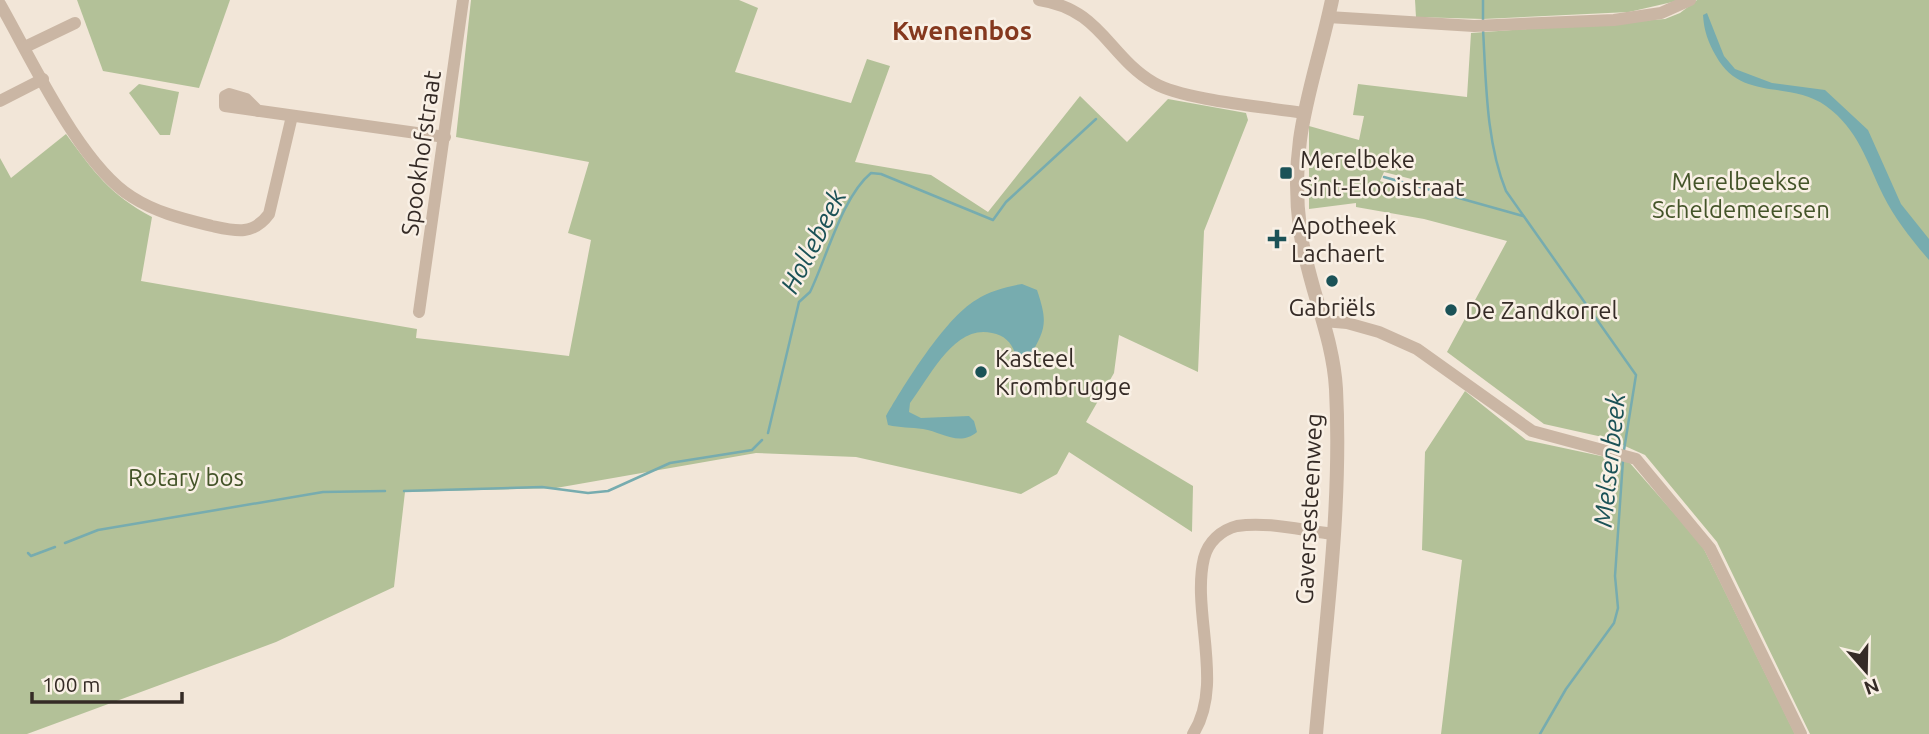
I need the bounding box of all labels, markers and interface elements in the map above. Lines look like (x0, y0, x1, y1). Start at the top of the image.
district label: Kwenenbos (892, 16, 1032, 45)
street label: Spookhofstraat (396, 68, 446, 237)
place label: Merelbeke Sint-Elooistraat (1300, 146, 1465, 201)
marker: Merelbeke Sint-Elooistraat (1278, 165, 1294, 181)
park label: Merelbeekse Scheldemeersen (1652, 168, 1830, 223)
water label: Hollebeek (774, 184, 852, 298)
place label: Apotheek Lachaert (1291, 212, 1396, 267)
marker: Apotheek Lachaert (1269, 231, 1285, 247)
marker: Gabriëls (1324, 273, 1340, 289)
place label: Gabriëls (1288, 294, 1376, 321)
place label: De Zandkorrel (1465, 297, 1618, 324)
marker: De Zandkorrel (1443, 302, 1459, 318)
place label: Kasteel Krombrugge (995, 345, 1131, 400)
marker: Kasteel Krombrugge (973, 364, 989, 380)
water label: Melsenbeek (1588, 391, 1631, 529)
street label: Gaversesteenweg (1291, 413, 1327, 605)
park label: Rotary bos (128, 464, 244, 491)
north arrow (1831, 636, 1901, 706)
scale bar (32, 660, 182, 704)
text: 100 m (42, 672, 100, 696)
text: N (1861, 674, 1882, 700)

